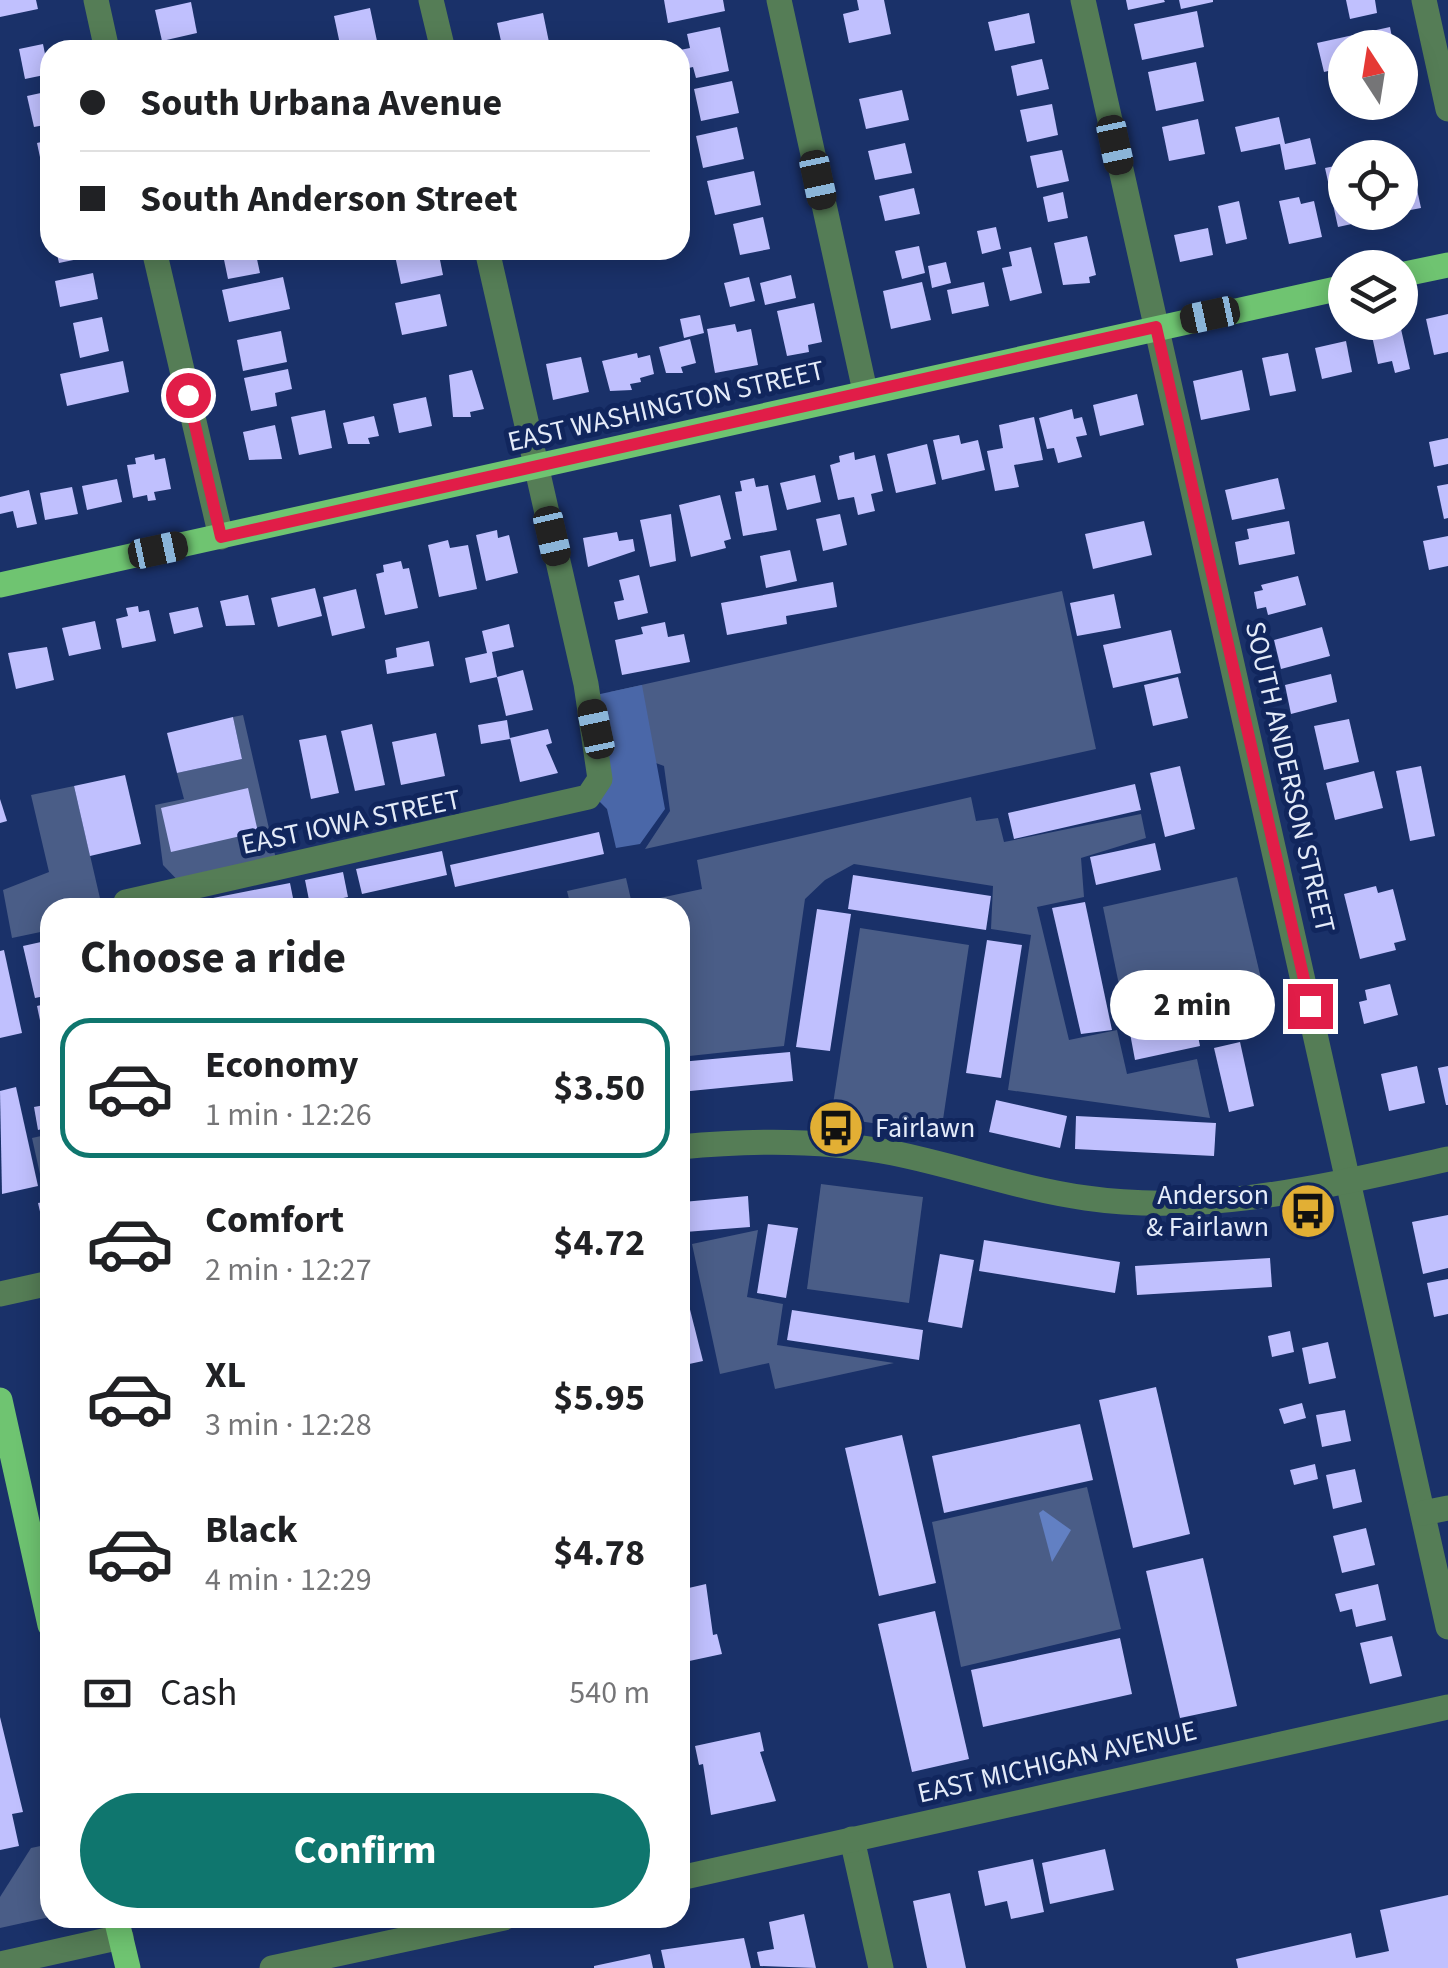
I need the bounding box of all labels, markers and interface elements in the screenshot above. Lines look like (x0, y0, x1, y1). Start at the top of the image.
north arrow (1328, 30, 1418, 120)
map controls (1328, 30, 1418, 340)
text: South Urbana Avenue (140, 76, 502, 130)
car (1094, 113, 1136, 177)
button: locate (1328, 140, 1418, 230)
car (797, 148, 839, 212)
text: South Anderson Street (140, 172, 518, 226)
button: layers (1328, 250, 1418, 340)
car (1178, 294, 1242, 336)
street label: EAST WASHINGTON STREET (504, 350, 828, 462)
route start (166, 373, 211, 418)
car (531, 503, 573, 569)
car (126, 529, 190, 571)
street label: SOUTH ANDERSON STREET (1235, 617, 1345, 937)
car (575, 697, 617, 761)
street label: EAST IOWA STREET (238, 779, 464, 865)
text: Choose a ride (80, 926, 346, 990)
callout: 2 min (1110, 971, 1275, 1041)
text: 2 min (1154, 982, 1231, 1028)
route end (1288, 984, 1333, 1029)
text: Economy (205, 1038, 358, 1092)
icon: car (85, 1043, 175, 1133)
text: $3.50 (553, 1061, 645, 1115)
text: 1 min · 12:26 (205, 1092, 372, 1138)
bus stop icon: Fairlawn (806, 1098, 866, 1158)
place label: Fairlawn (875, 1108, 975, 1148)
place label: Anderson & Fairlawn (1146, 1175, 1269, 1247)
bus stop icon: Anderson & Fairlawn (1278, 1181, 1338, 1241)
text: Comfort (205, 1193, 344, 1247)
icon: car (85, 1198, 175, 1288)
text: $4.72 (553, 1216, 645, 1270)
text: 2 min · 12:27 (205, 1247, 372, 1293)
text: XL (205, 1348, 246, 1402)
icon: car (85, 1353, 175, 1443)
text: $5.95 (553, 1371, 645, 1425)
text: 3 min · 12:28 (205, 1402, 372, 1448)
text: Black (205, 1503, 298, 1557)
icon: car (85, 1508, 175, 1598)
text: $4.78 (553, 1526, 645, 1580)
text: 4 min · 12:29 (205, 1557, 372, 1603)
icon: cash (80, 1666, 135, 1721)
text: Cash (160, 1666, 237, 1720)
text: 540 m (569, 1670, 650, 1716)
street label: EAST MICHIGAN AVENUE (914, 1710, 1200, 1814)
button: Confirm (80, 1793, 650, 1908)

